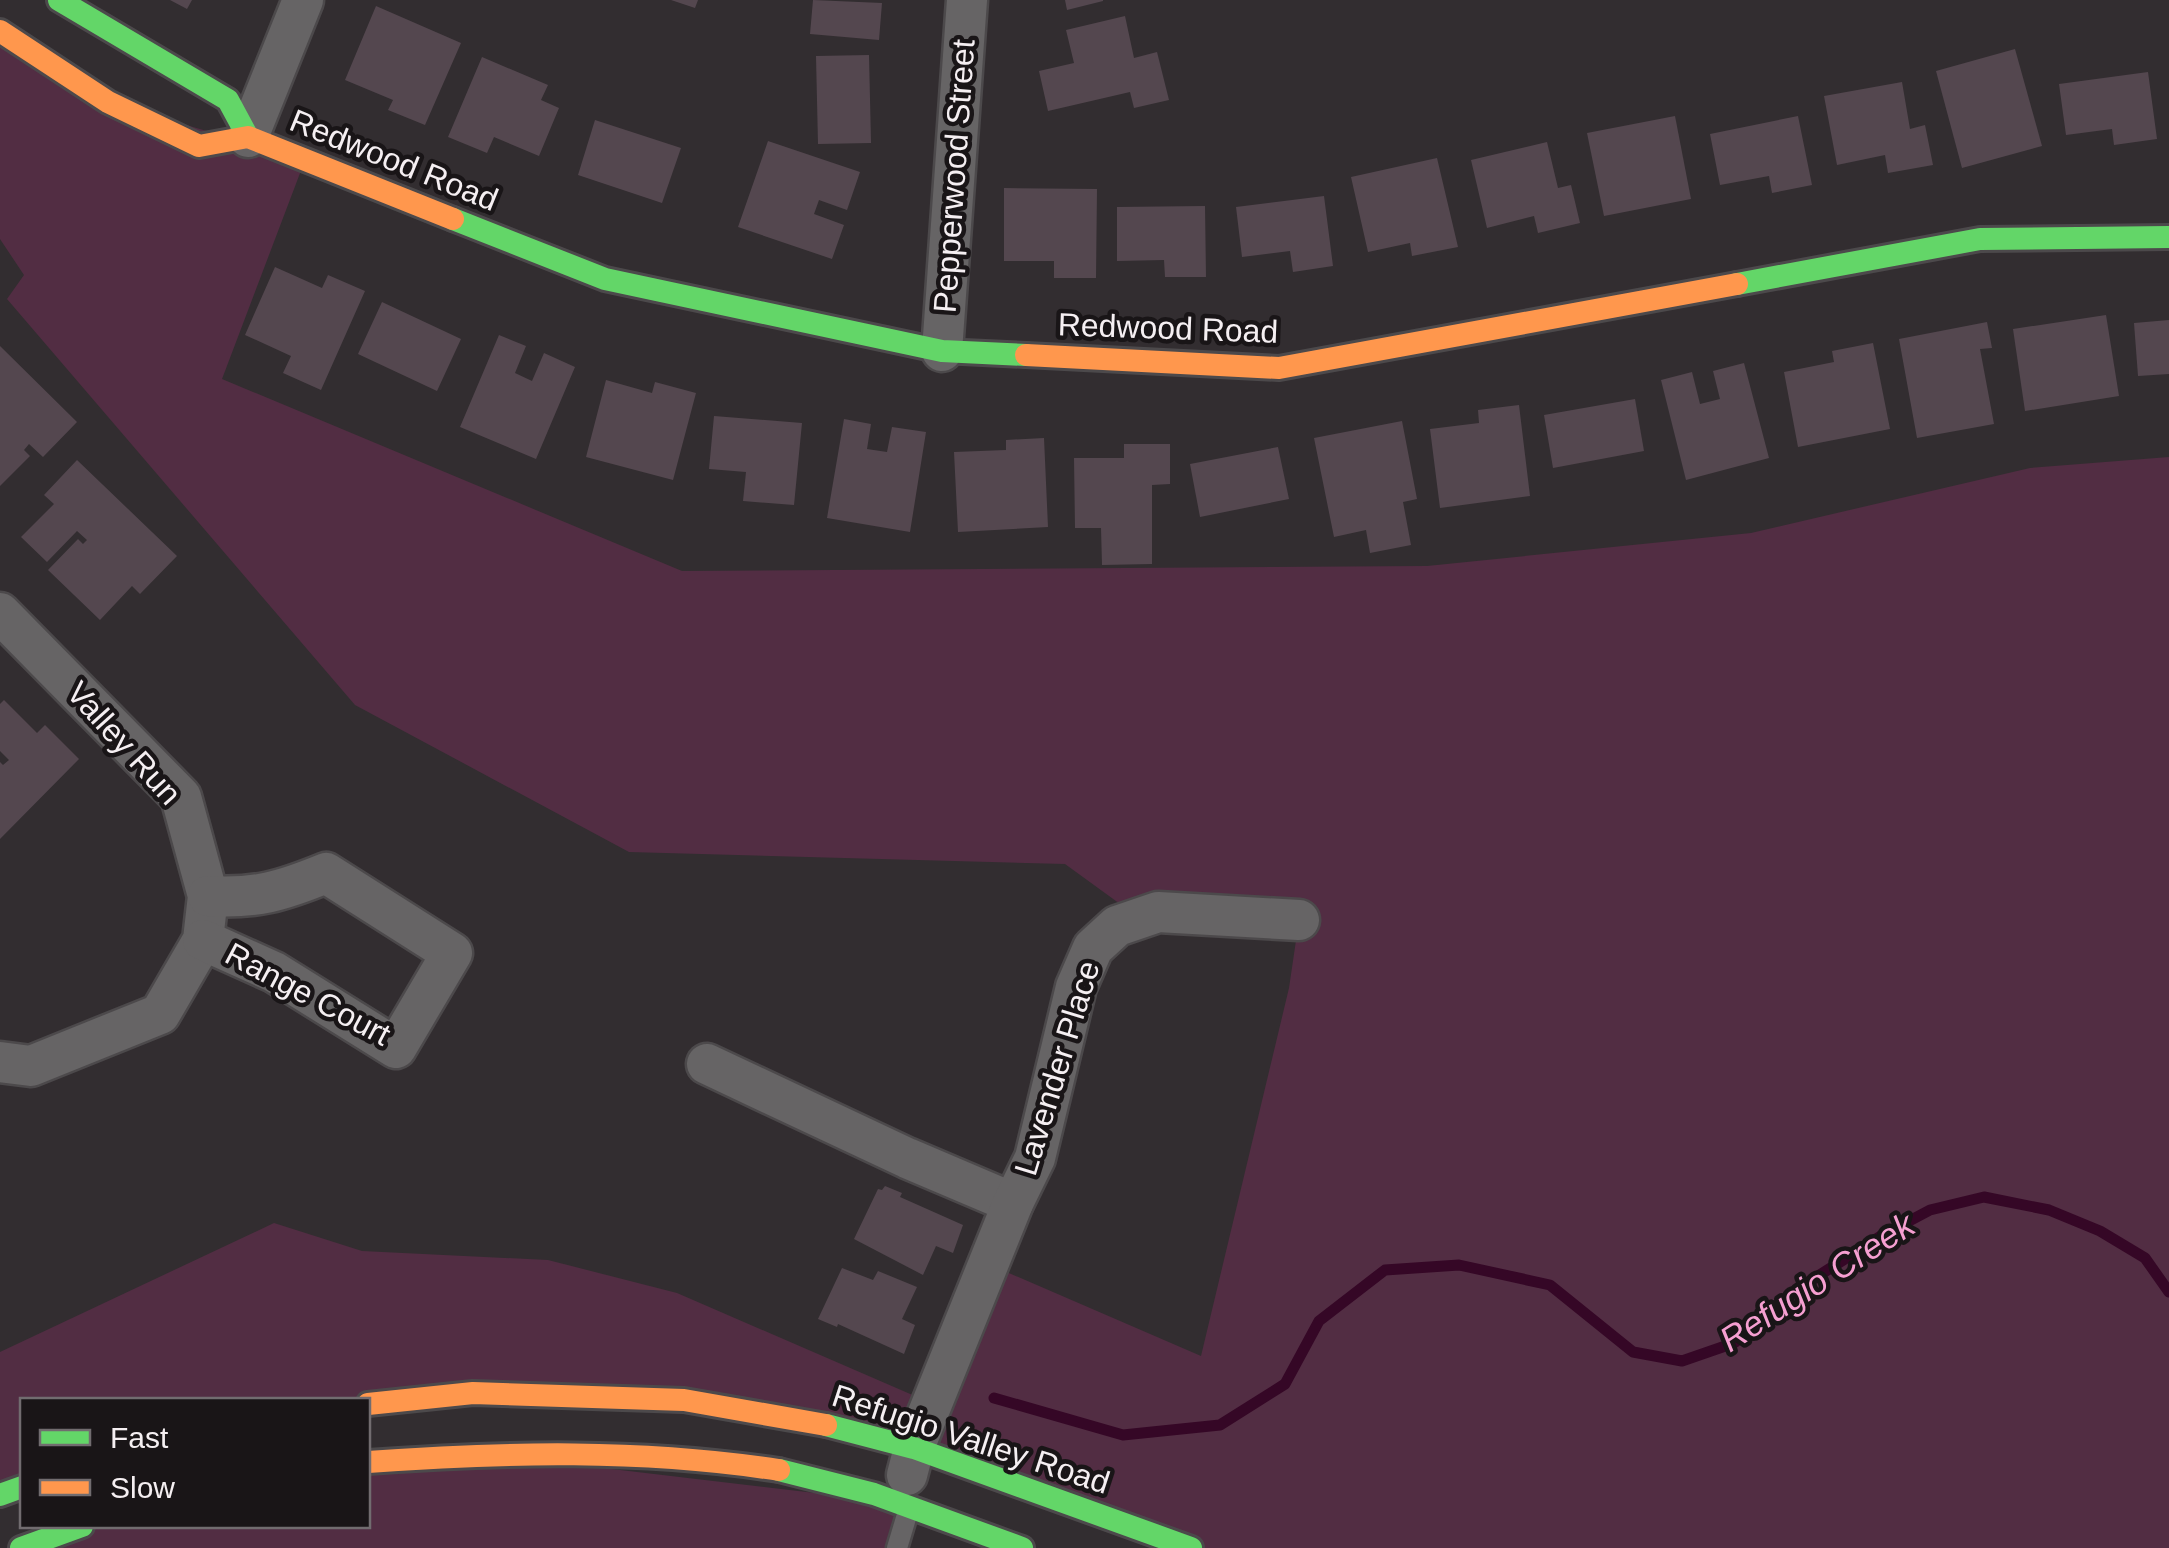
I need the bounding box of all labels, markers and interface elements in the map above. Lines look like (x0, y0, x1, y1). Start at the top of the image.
street label: Pepperwood Street (926, 38, 982, 314)
street label: Redwood Road (285, 102, 503, 218)
street label: Redwood Road (1057, 306, 1279, 350)
street label: Valley Run (60, 674, 188, 812)
street label: Range Court (219, 936, 397, 1053)
street label: Lavender Place (1007, 956, 1107, 1180)
water label: Refugio Creek (1712, 1203, 1922, 1359)
street label: Refugio Valley Road (828, 1377, 1114, 1501)
legend (20, 1398, 370, 1528)
text: Fast (110, 1421, 169, 1454)
text: Slow (110, 1471, 175, 1504)

